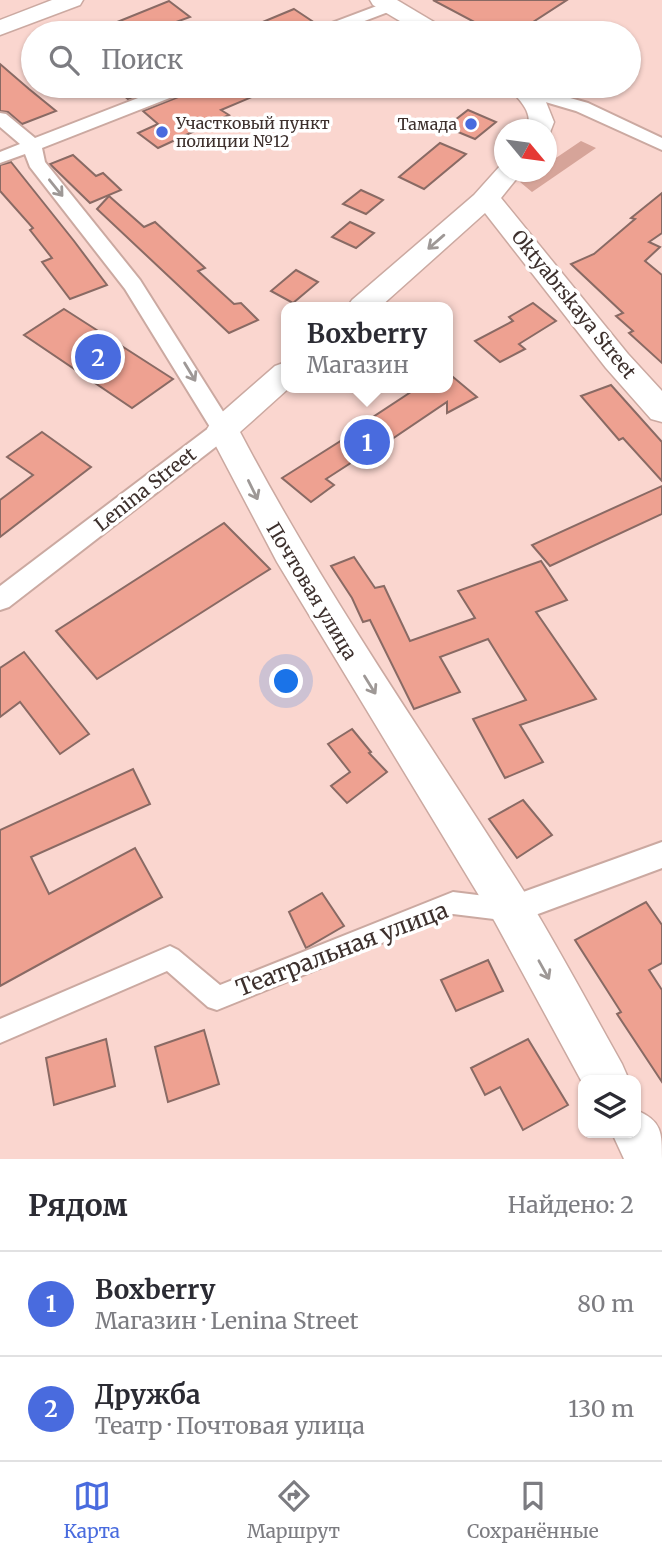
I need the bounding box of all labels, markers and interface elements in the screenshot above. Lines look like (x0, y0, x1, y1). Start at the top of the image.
search box (21, 21, 641, 98)
icon: search (45, 41, 83, 79)
text: Поиск (101, 43, 183, 76)
place label: Участковый пункт полиции №12 (175, 113, 330, 151)
place label: Тамада (397, 114, 457, 134)
marker: Тамада (463, 116, 479, 132)
north arrow (494, 119, 557, 182)
marker: Участковый пункт полиции №12 (154, 124, 170, 140)
one-way arrow (49, 179, 64, 197)
street label: Oktyabrskaya Street (507, 225, 642, 384)
one-way arrow (427, 234, 445, 250)
popup (281, 302, 453, 393)
text: Boxberry (307, 317, 427, 350)
pin: 2 (75, 331, 121, 383)
text: Магазин (307, 350, 409, 379)
one-way arrow (183, 362, 197, 382)
pin: 1 (344, 416, 390, 468)
street label: Lenina Street (89, 442, 201, 536)
one-way arrow (247, 479, 260, 500)
street label: Почтовая улица (262, 518, 362, 664)
your location (269, 664, 303, 698)
one-way arrow (363, 675, 377, 695)
street label: Театральная улица (232, 895, 452, 1002)
one-way arrow (538, 959, 551, 980)
map controls (578, 1075, 641, 1138)
button: layers (578, 1075, 641, 1138)
text: Рядом (28, 1186, 128, 1224)
text: Найдено: 2 (508, 1190, 634, 1219)
text: Boxberry (95, 1273, 215, 1306)
text: 1 (46, 1289, 56, 1318)
text: 80 m (577, 1289, 634, 1318)
text: Магазин · Lenina Street (95, 1306, 358, 1335)
text: Дружба (95, 1378, 201, 1411)
text: 2 (44, 1394, 58, 1423)
text: 130 m (568, 1394, 634, 1423)
text: Театр · Почтовая улица (95, 1411, 365, 1440)
tab: Карта (63, 1477, 120, 1543)
tab: Маршрут (247, 1477, 340, 1543)
tab: Сохранённые (467, 1477, 599, 1543)

